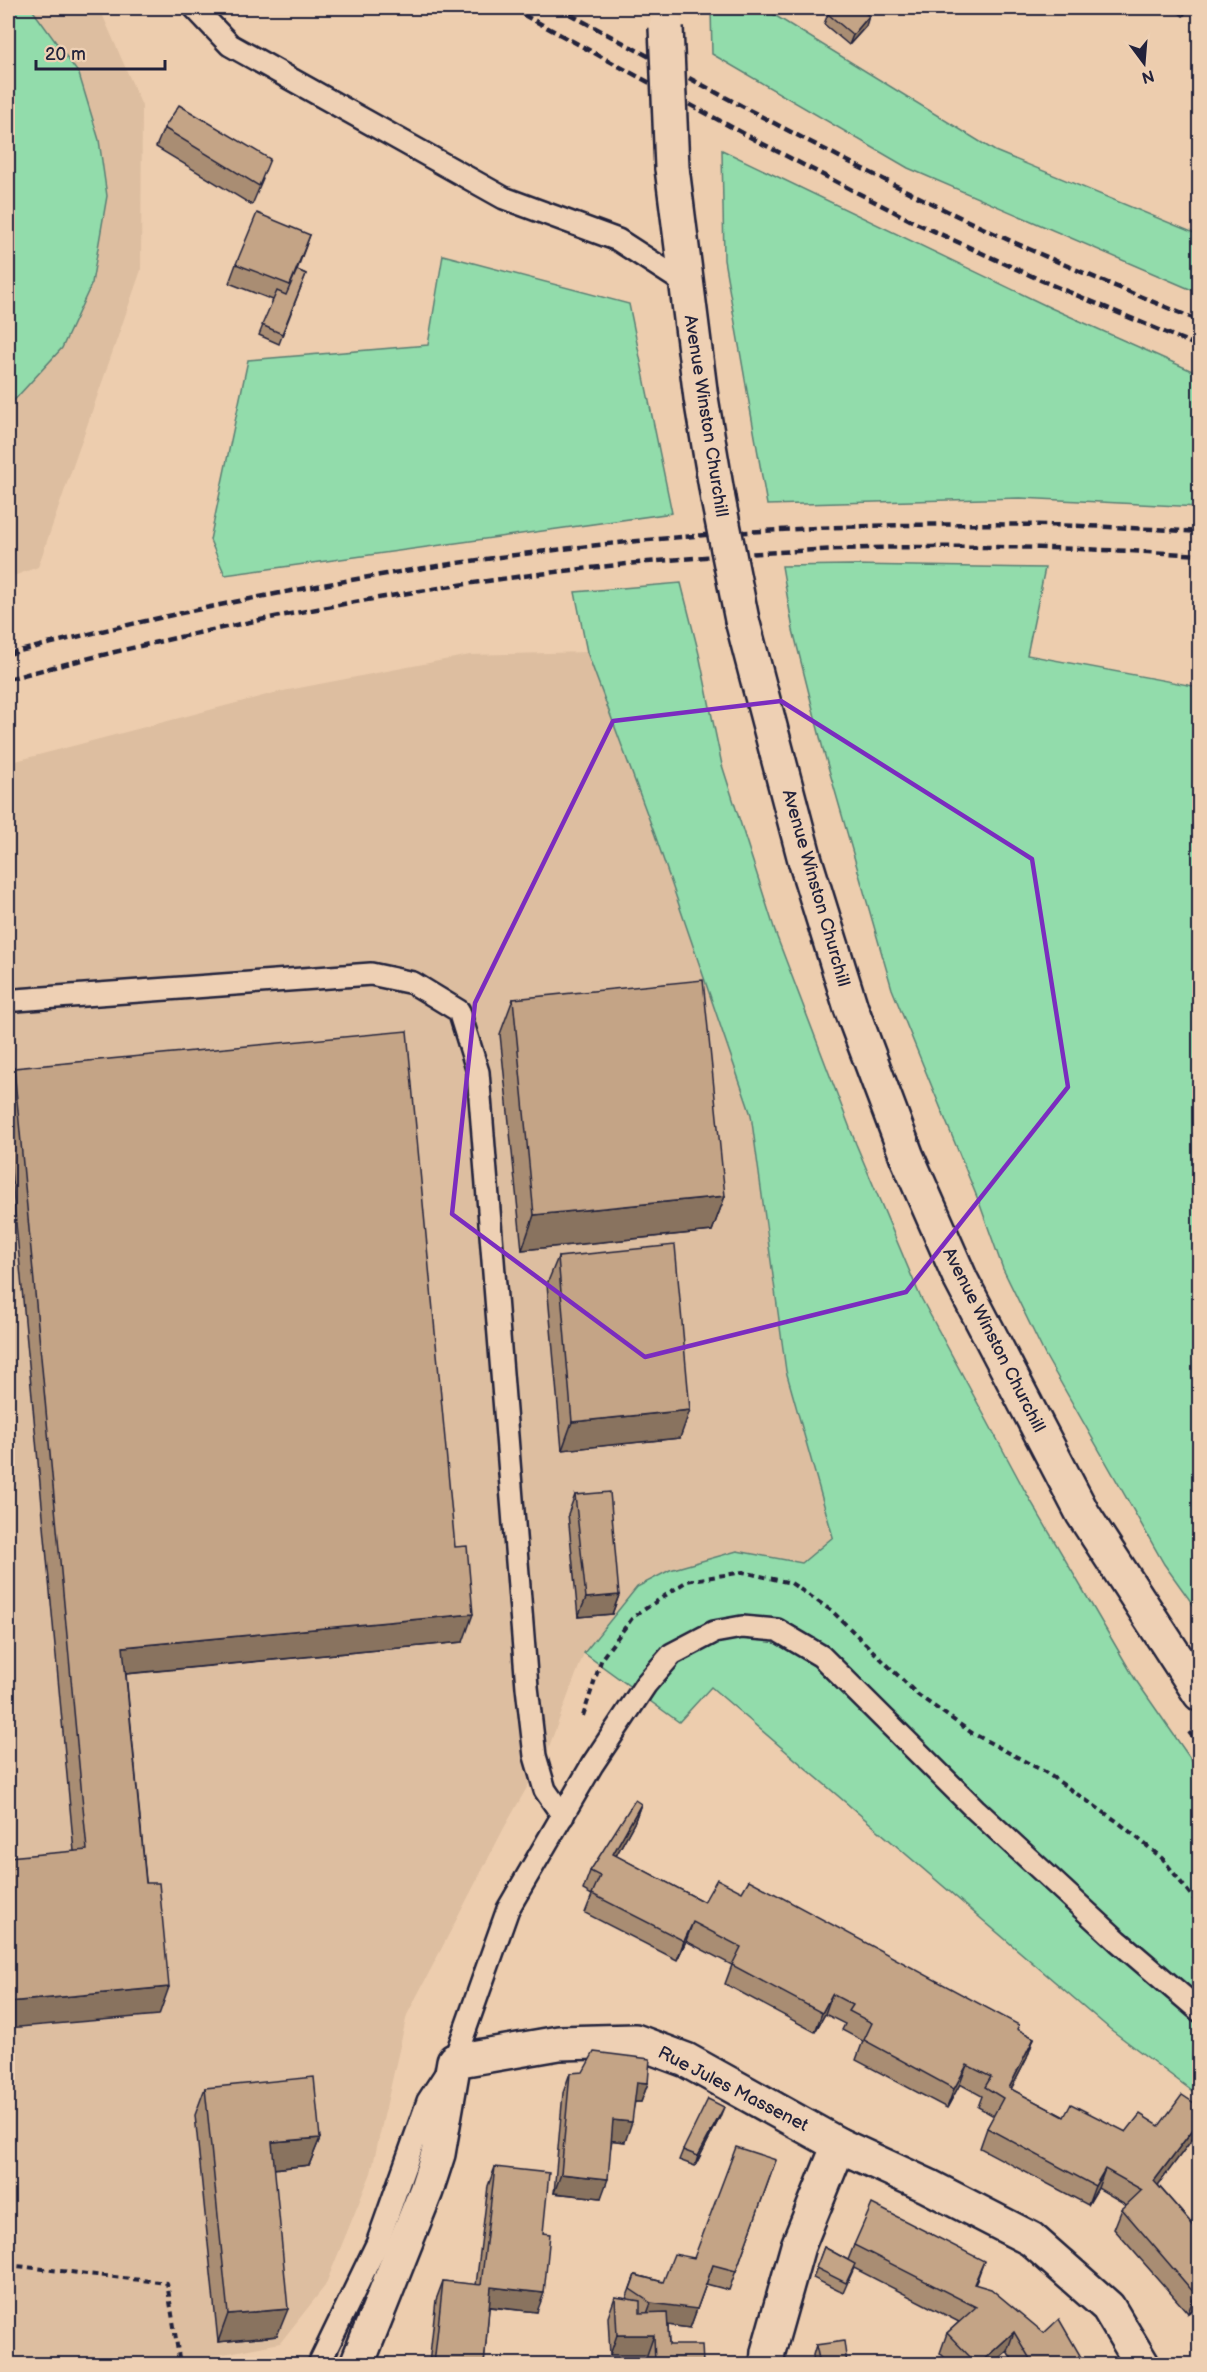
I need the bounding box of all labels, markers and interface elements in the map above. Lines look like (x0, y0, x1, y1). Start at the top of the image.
scale bar (36, 33, 165, 71)
north arrow (1114, 33, 1174, 93)
text: 20 m (45, 44, 86, 65)
text: N (1139, 65, 1156, 87)
street label: Avenue Winston Churchill (680, 314, 732, 518)
street label: Avenue Winston Churchill (778, 787, 854, 989)
street label: Avenue Winston Churchill (938, 1244, 1050, 1436)
street label: Rue Jules Massenet (654, 2042, 812, 2136)

